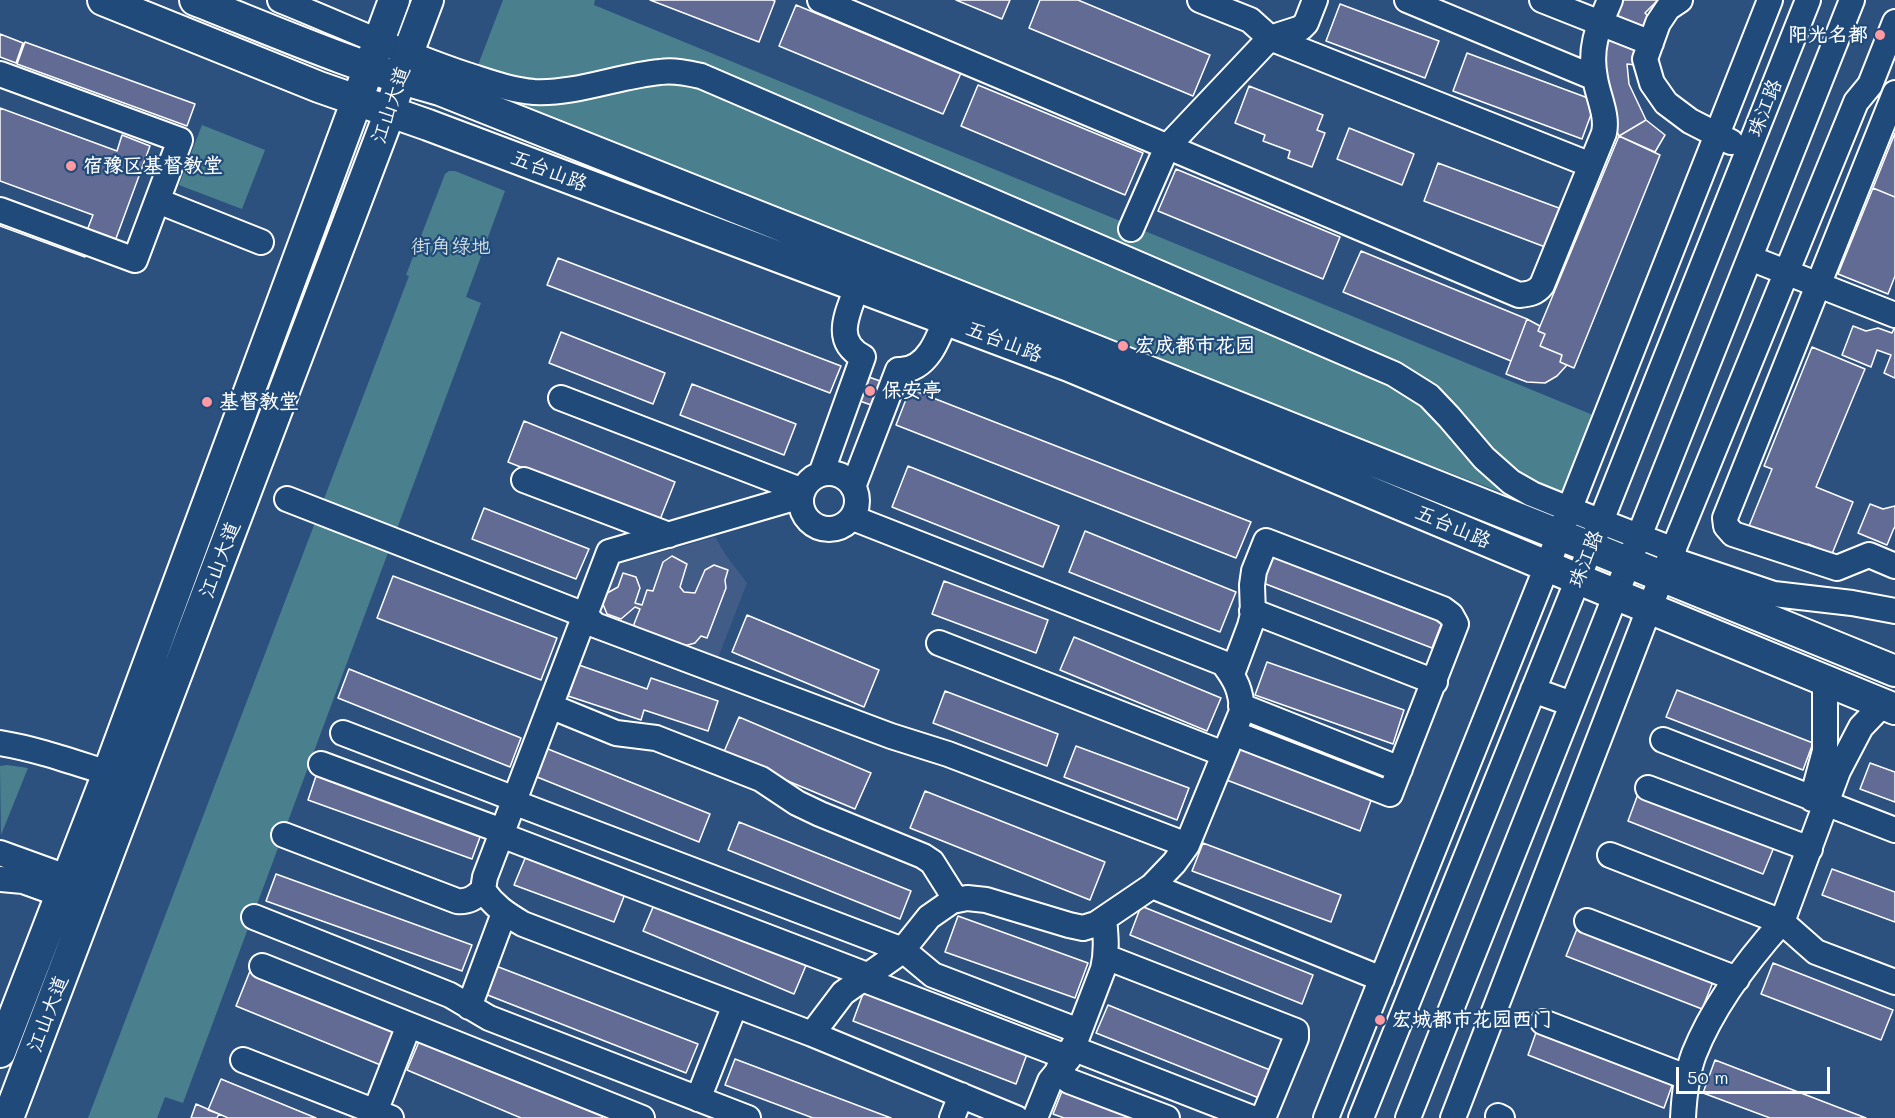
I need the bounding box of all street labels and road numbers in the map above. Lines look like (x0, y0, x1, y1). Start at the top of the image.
street label: 江山大道 (367, 63, 415, 147)
street label: 珠江路 (1743, 76, 1787, 140)
street label: 五台山路 (507, 145, 591, 197)
street label: 五台山路 (962, 316, 1046, 368)
street label: 五台山路 (1411, 500, 1495, 554)
street label: 江山大道 (194, 518, 246, 602)
street label: 珠江路 (1564, 527, 1608, 591)
street label: 江山大道 (22, 972, 74, 1056)

